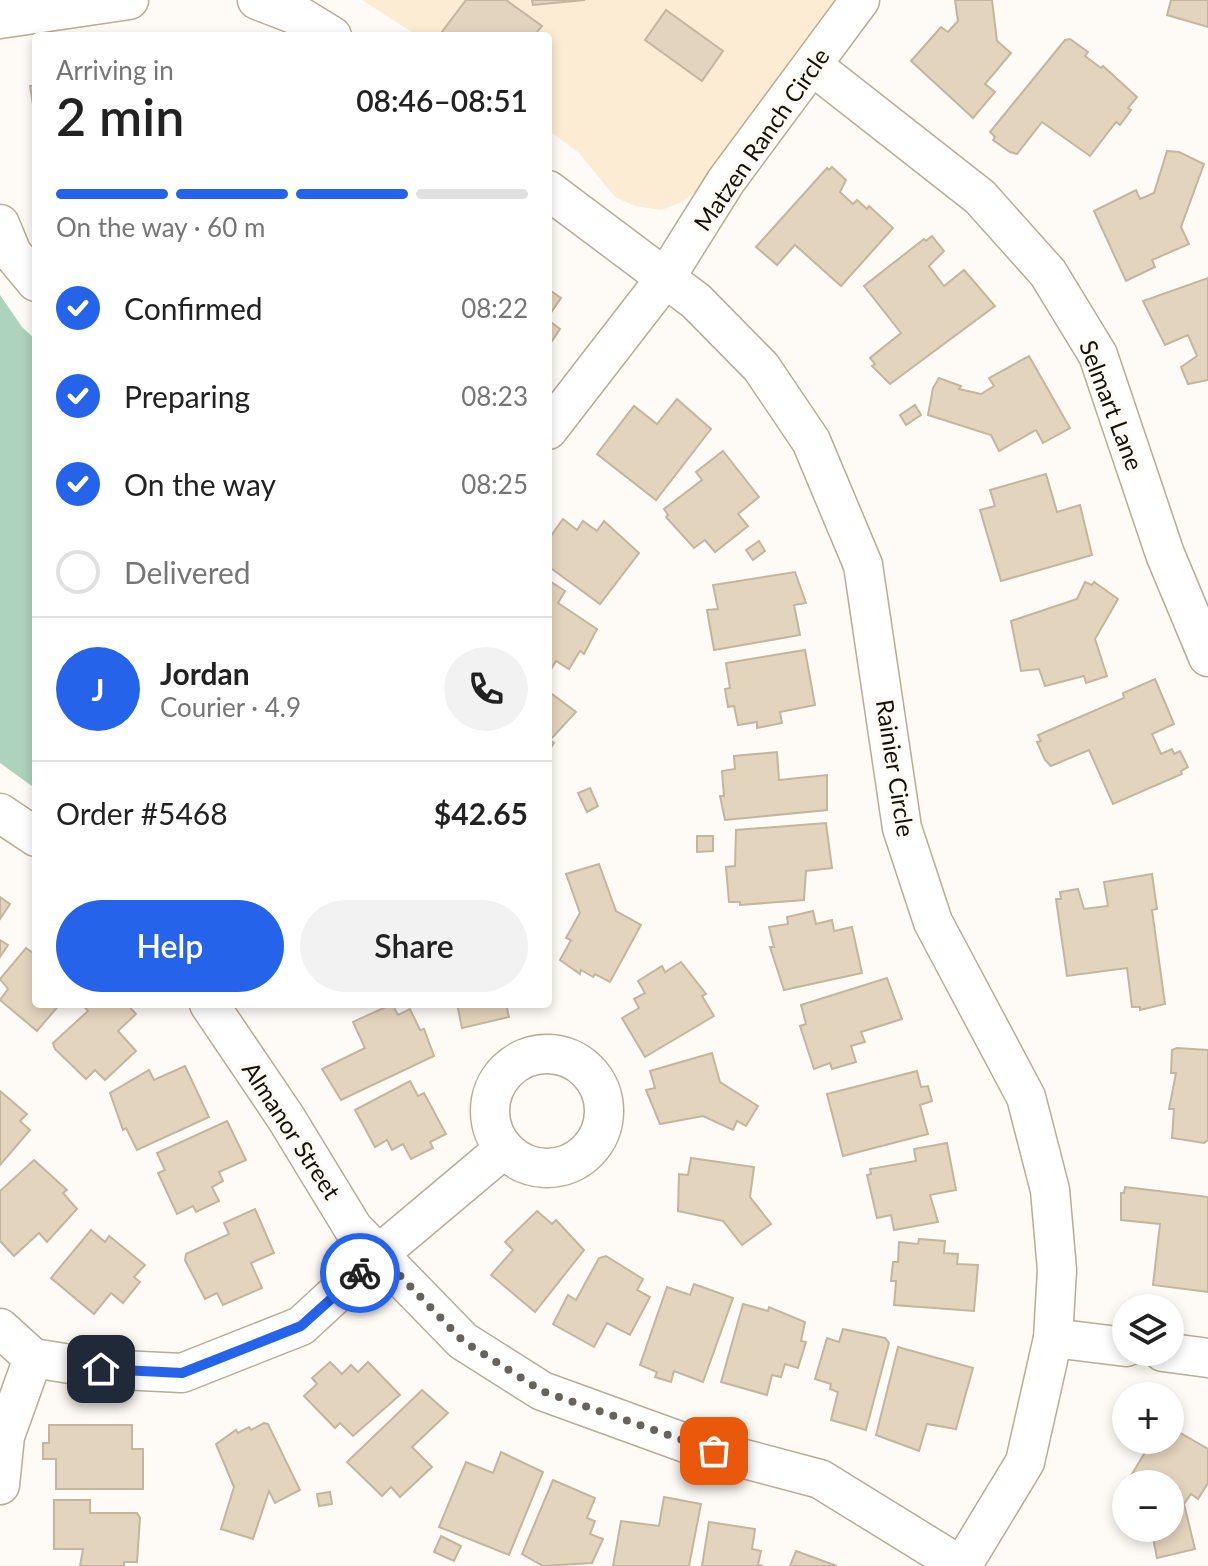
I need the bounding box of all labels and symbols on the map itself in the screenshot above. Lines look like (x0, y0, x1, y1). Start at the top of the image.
street label: Matzen Ranch Circle (687, 42, 835, 236)
street label: Selmart Lane (1074, 336, 1150, 474)
street label: Rainier Circle (871, 697, 921, 839)
street label: Almanor Street (237, 1056, 347, 1205)
courier (320, 1233, 400, 1313)
pin (67, 1335, 135, 1403)
pin (680, 1417, 748, 1485)

